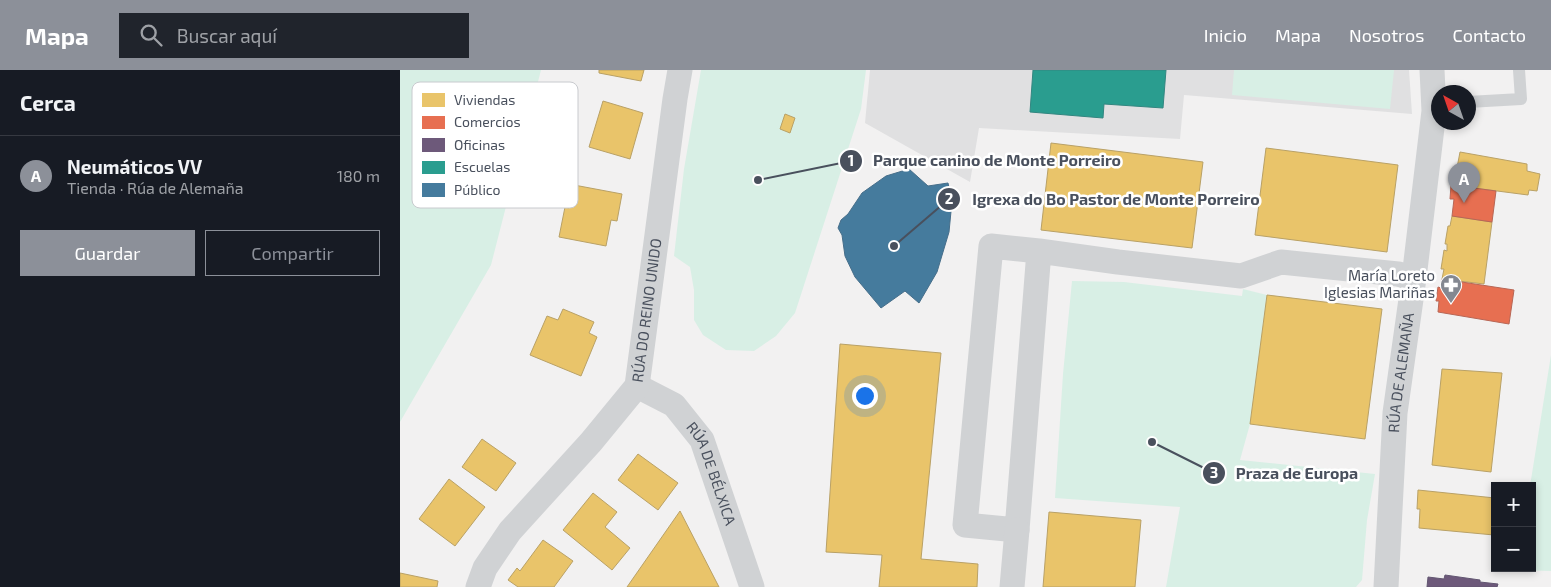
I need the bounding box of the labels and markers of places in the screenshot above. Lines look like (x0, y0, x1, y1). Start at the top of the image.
callout: Parque canino de Monte Porreiro (838, 145, 1131, 176)
pin: A (1448, 162, 1480, 203)
callout: Igrexa do Bo Pastor de Monte Porreiro (937, 184, 1269, 215)
place label: María Loreto Iglesias Mariñas (1324, 266, 1435, 301)
pharmacy icon: María Loreto Iglesias Mariñas (1439, 273, 1463, 304)
callout: Praza de Europa (1201, 458, 1369, 489)

